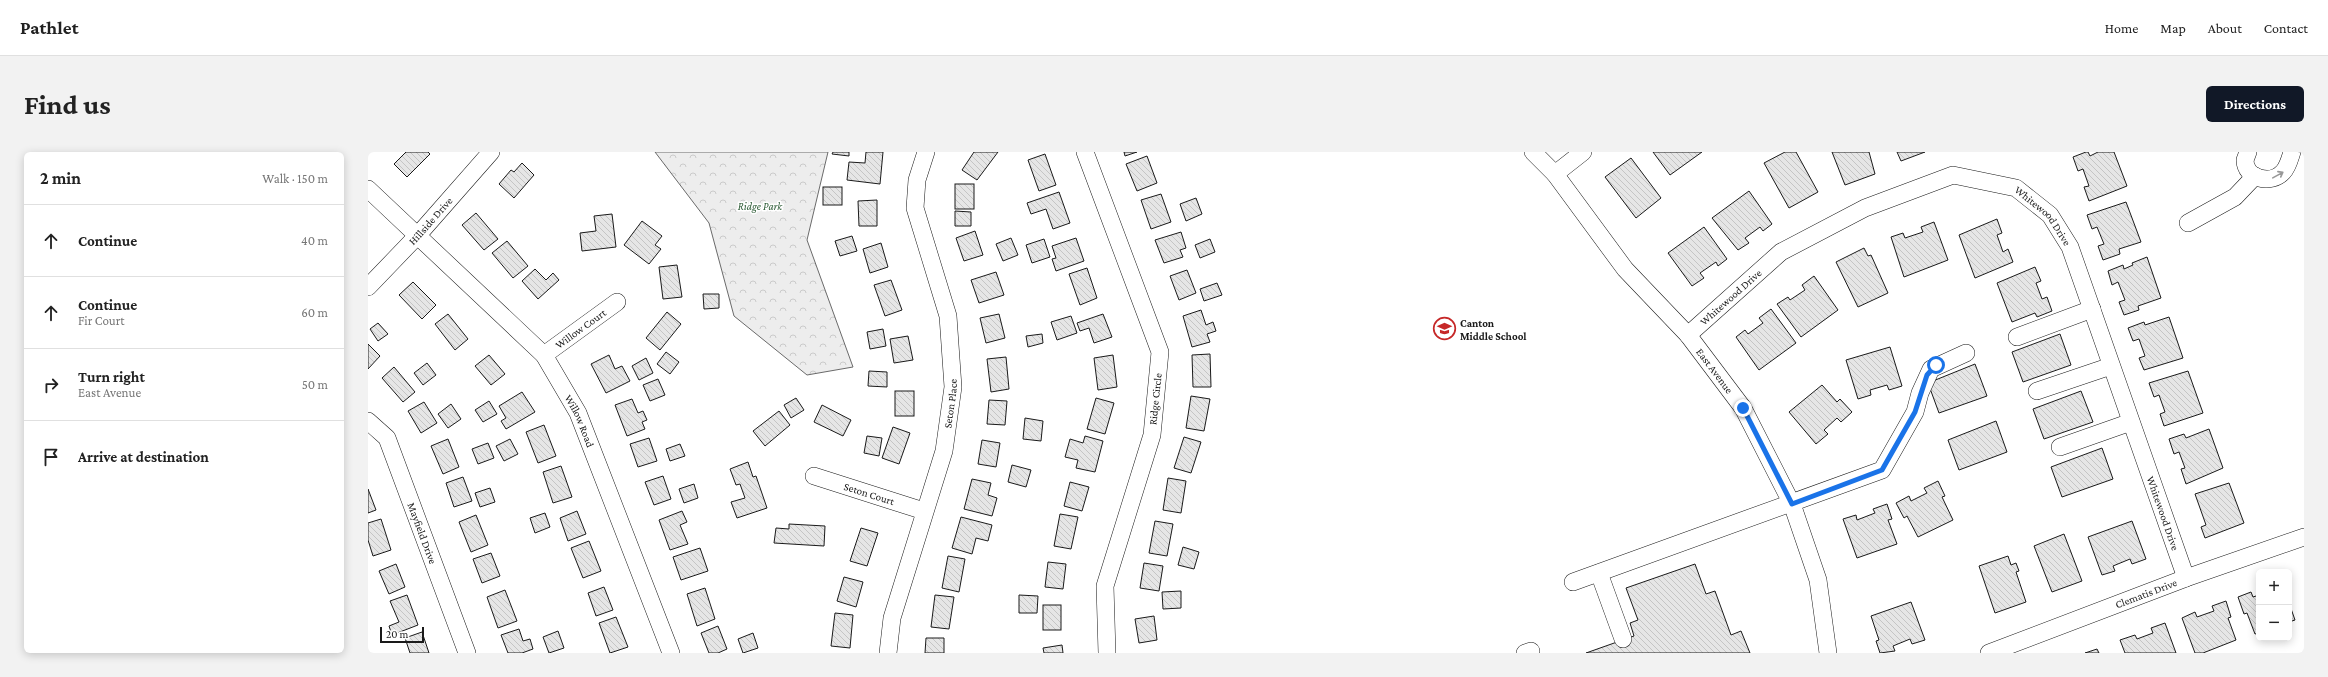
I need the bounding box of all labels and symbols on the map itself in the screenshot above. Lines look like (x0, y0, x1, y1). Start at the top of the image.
one-way arrow (2272, 170, 2284, 178)
street label: Whitewood Drive (2012, 183, 2074, 248)
street label: Hillside Drive (406, 194, 455, 247)
park label: Ridge Park (738, 200, 783, 213)
street label: Whitewood Drive (1697, 266, 1764, 328)
street label: Willow Court (553, 306, 608, 351)
school or university icon: Canton Middle School (1432, 316, 1458, 342)
place label: Canton Middle School (1460, 317, 1527, 342)
street label: East Avenue (1694, 346, 1736, 396)
route start (1927, 356, 1945, 374)
street label: Ridge Circle (1146, 372, 1165, 426)
street label: Seton Place (941, 378, 959, 429)
street label: Willow Road (562, 392, 597, 449)
route end (1734, 399, 1752, 417)
street label: Whitewood Drive (2145, 474, 2182, 552)
street label: Seton Court (843, 480, 896, 507)
street label: Mayfield Drive (405, 501, 439, 566)
street label: Clematis Drive (2113, 576, 2179, 610)
scale bar (380, 625, 424, 644)

